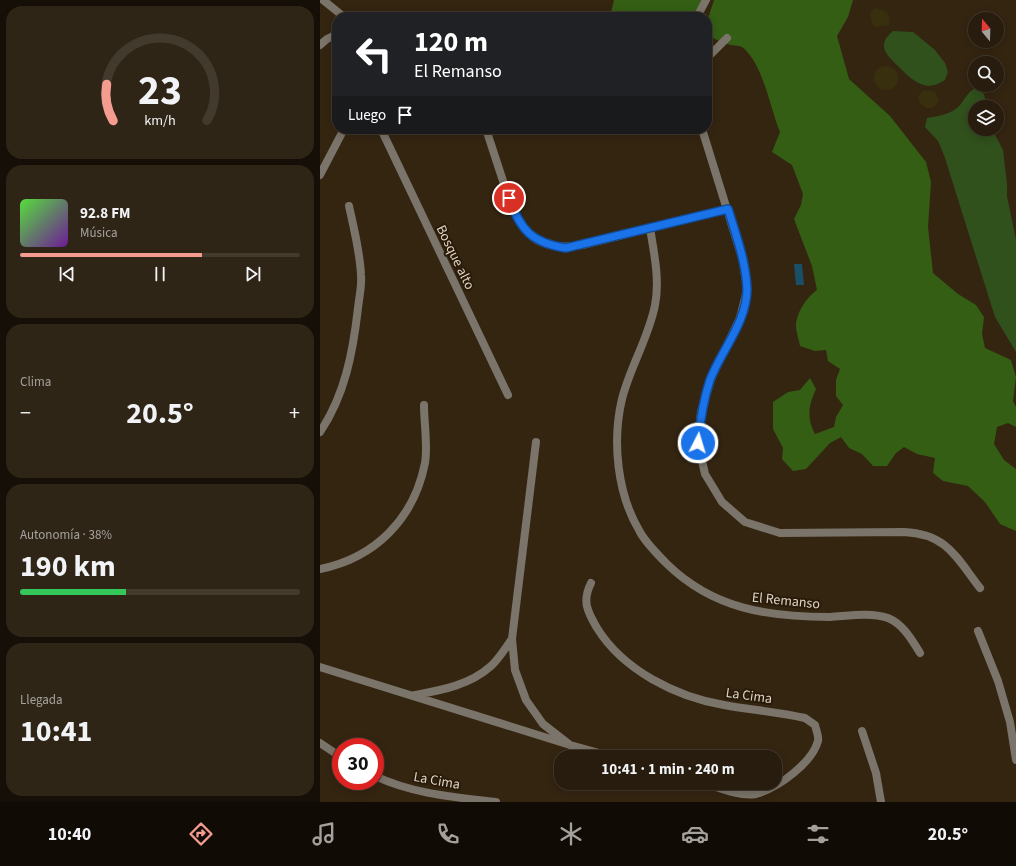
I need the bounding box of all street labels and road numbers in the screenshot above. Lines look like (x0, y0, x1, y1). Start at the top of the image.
street label: Bosque alto (431, 222, 479, 293)
street label: El Remanso (751, 587, 821, 615)
street label: La Cima (724, 683, 773, 709)
street label: La Cima (412, 767, 462, 795)

